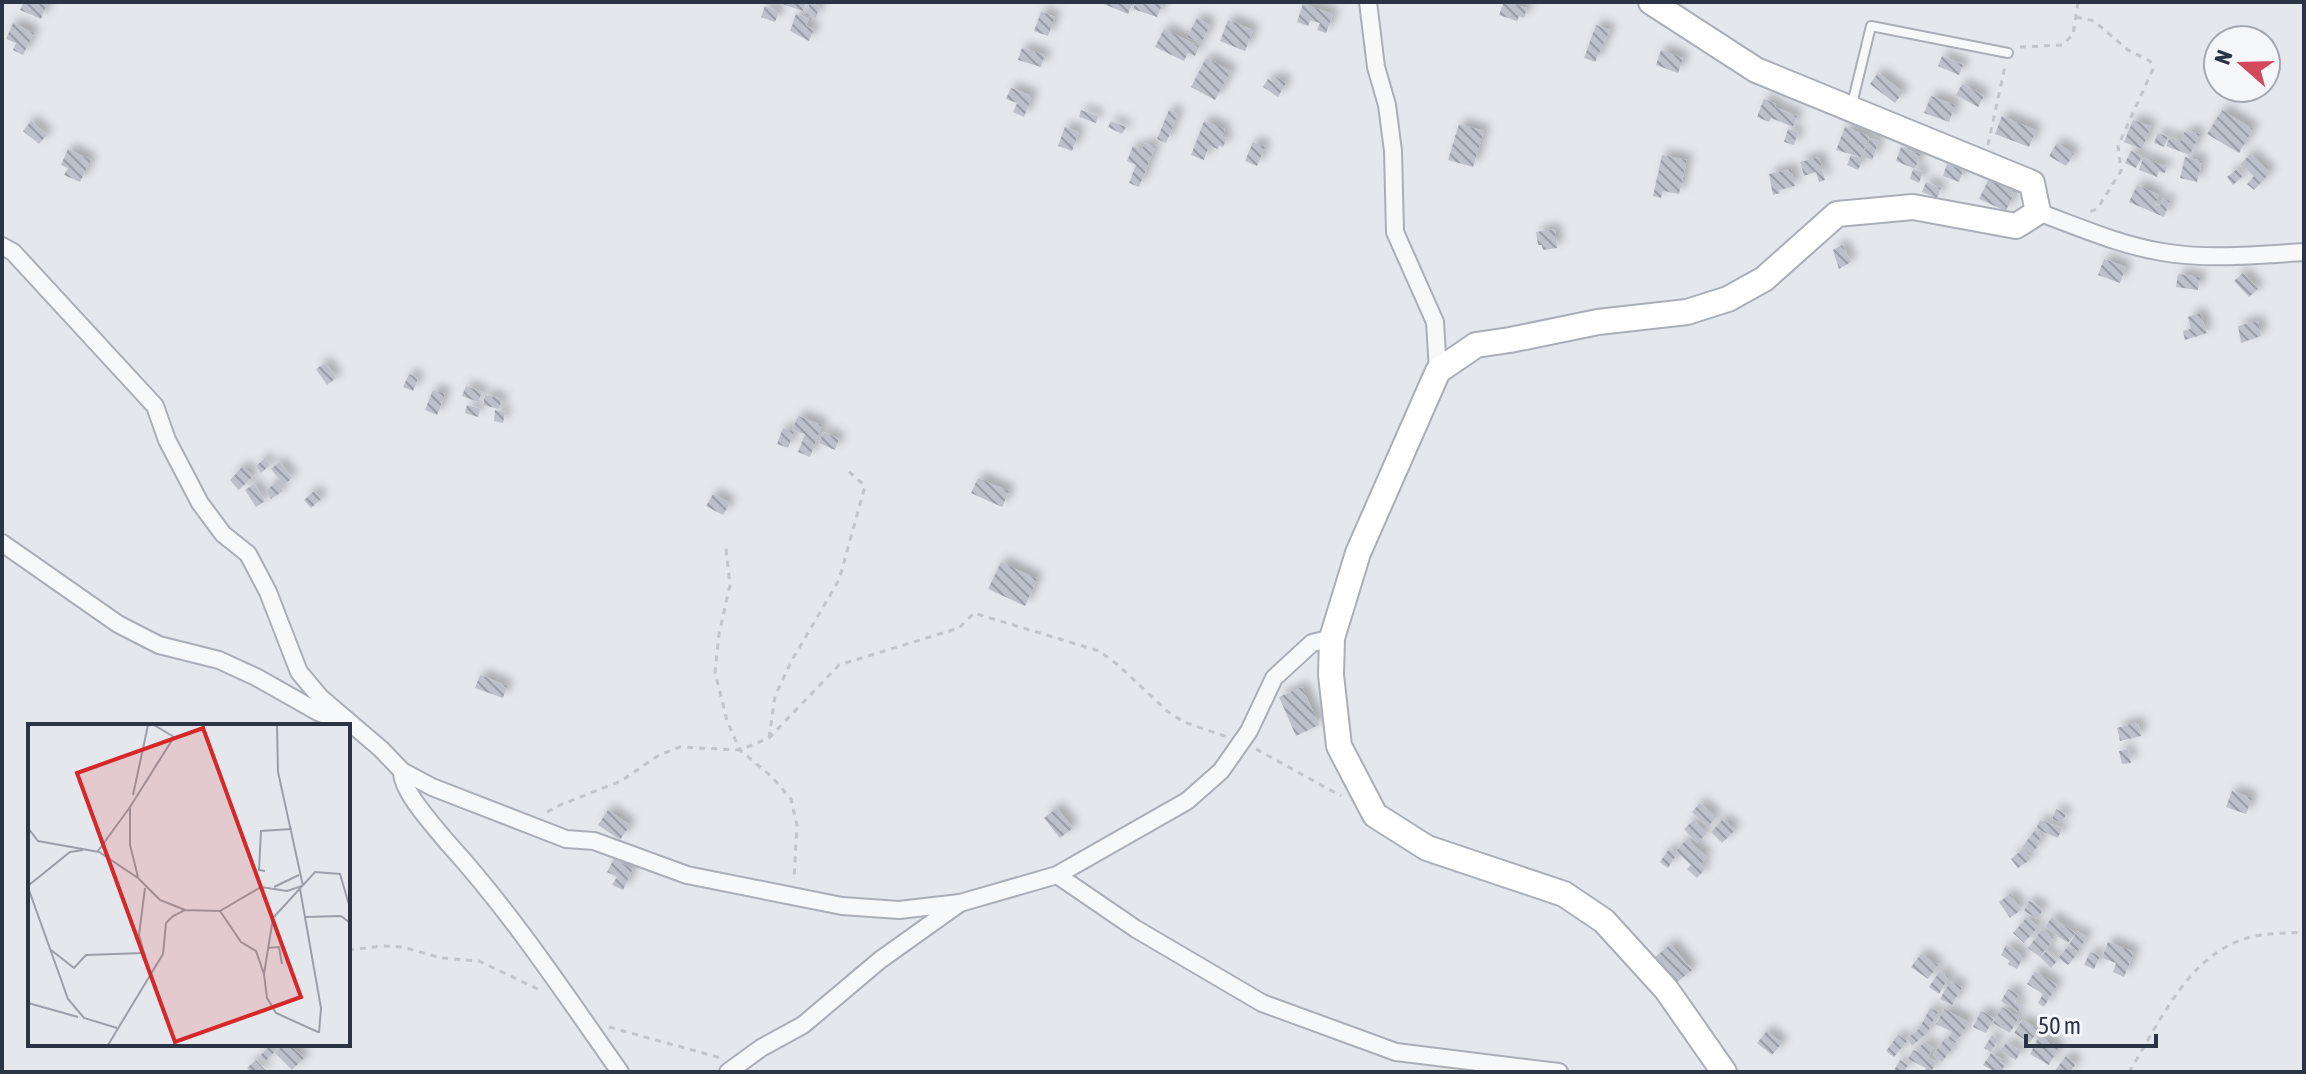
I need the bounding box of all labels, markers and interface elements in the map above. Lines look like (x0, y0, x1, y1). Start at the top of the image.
north arrow (2202, 24, 2282, 104)
text: N (2209, 47, 2238, 68)
inset map (28, 724, 350, 1046)
scale bar (2026, 998, 2156, 1048)
text: 50 m (2038, 1012, 2081, 1039)

